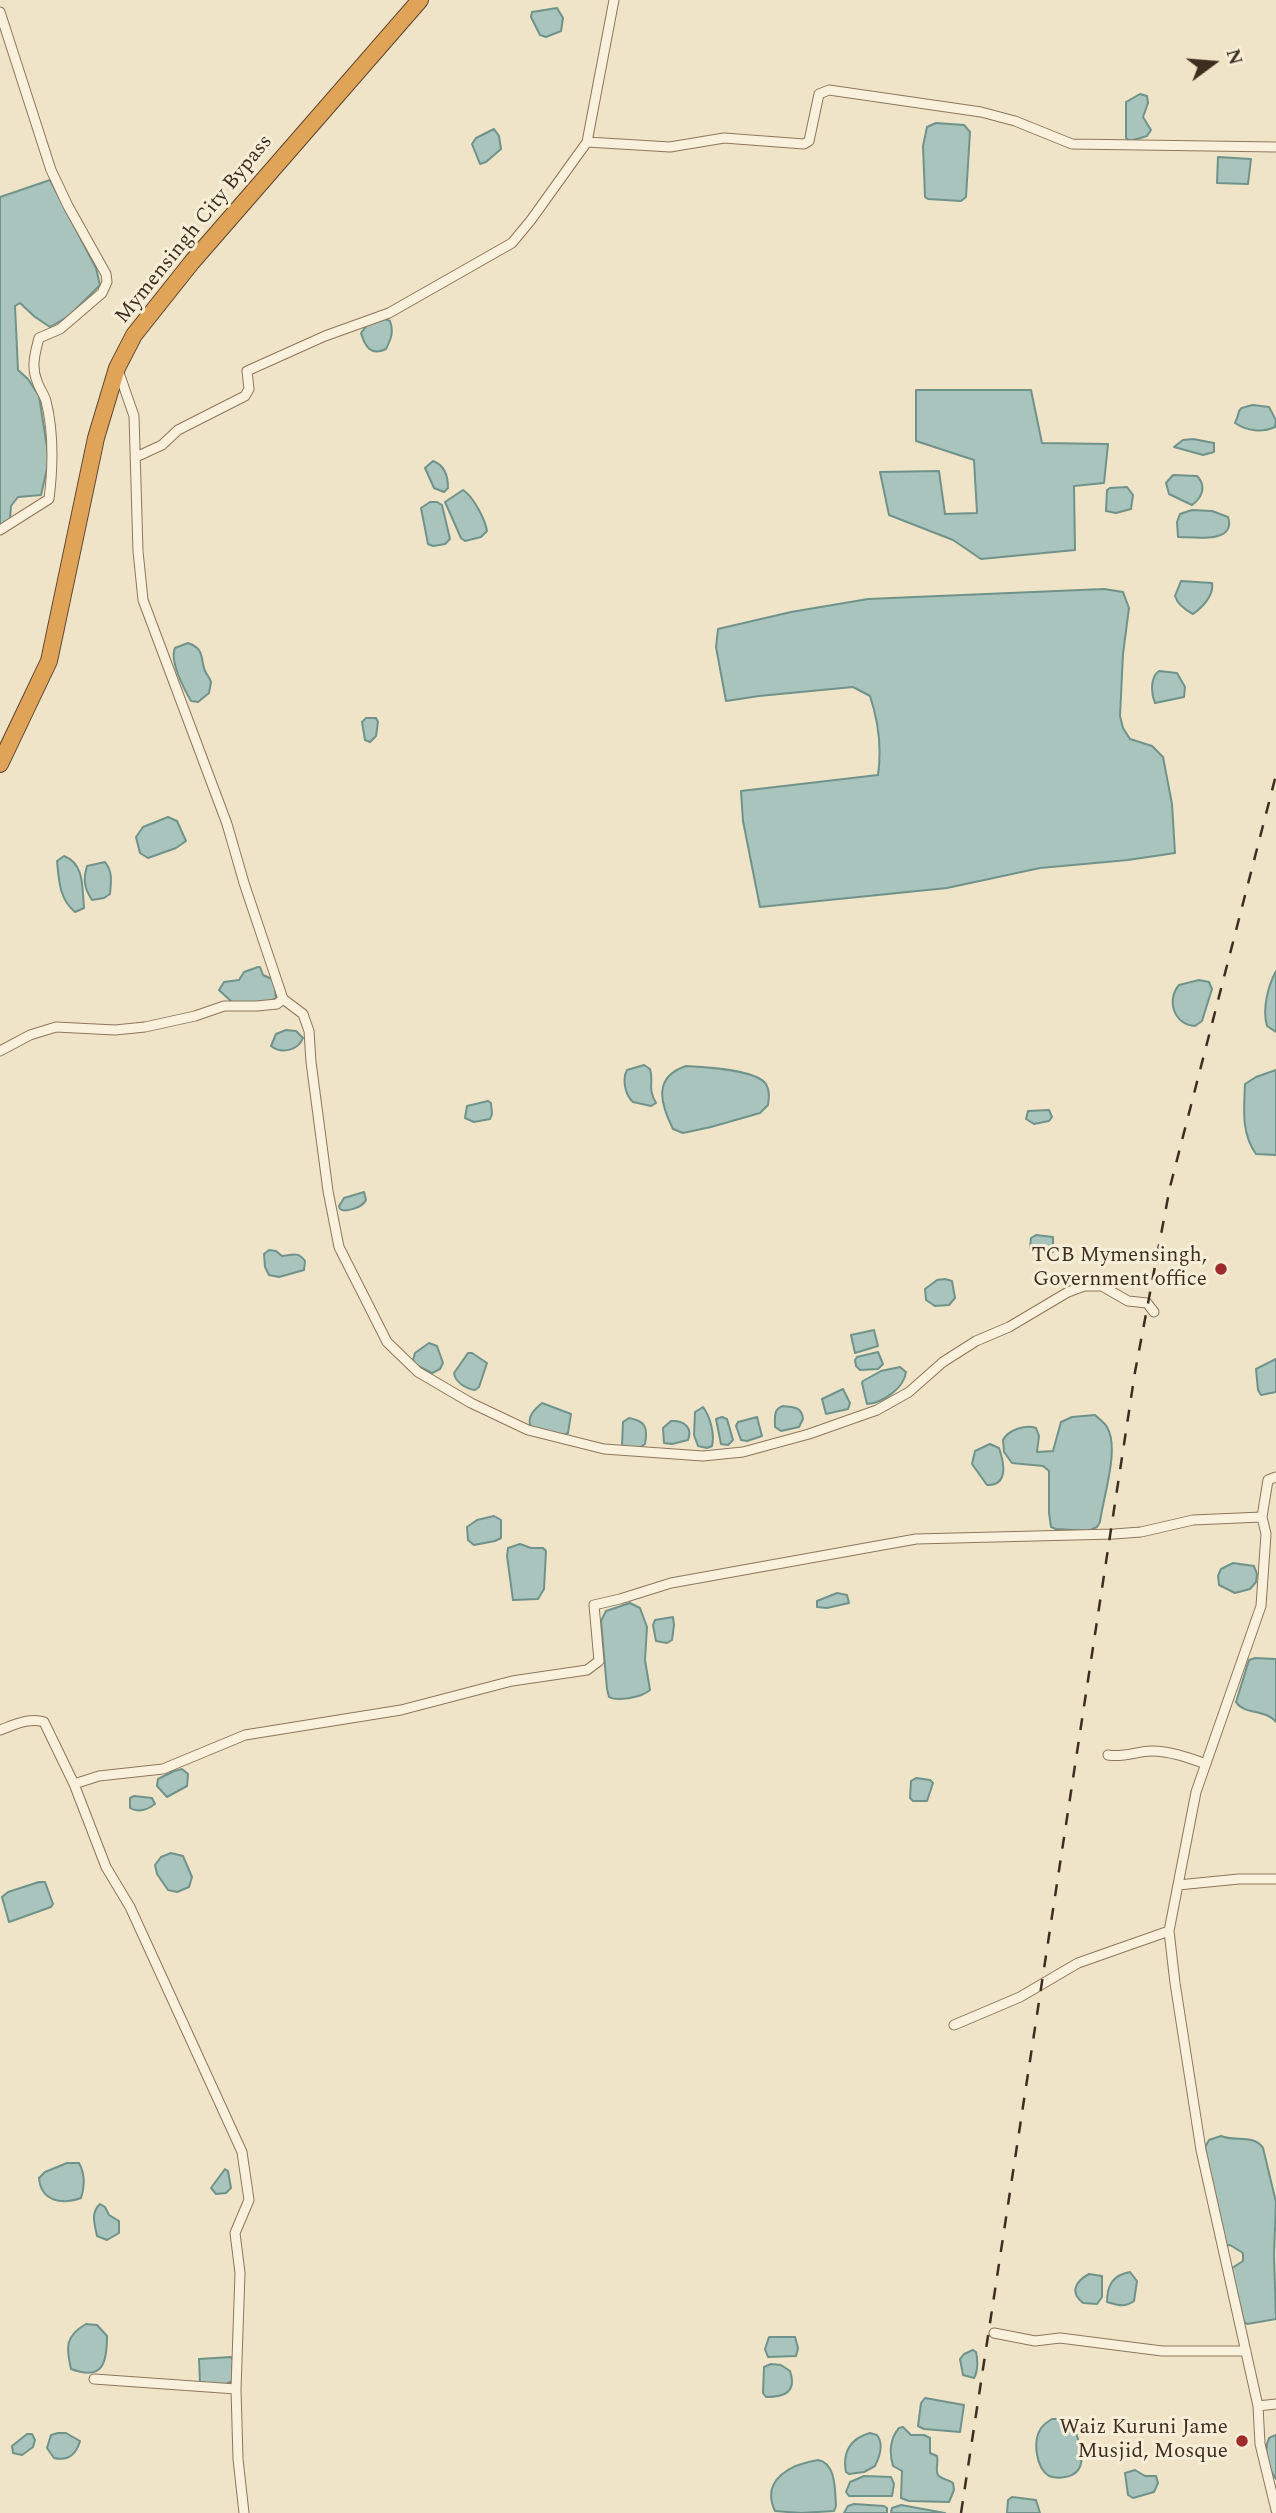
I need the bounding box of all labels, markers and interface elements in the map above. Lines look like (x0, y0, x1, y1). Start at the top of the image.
north arrow (1178, 28, 1248, 98)
text: N (1218, 46, 1250, 69)
street label: Mymensingh City Bypass (111, 130, 279, 330)
place label: TCB Mymensingh, Government office (1031, 1244, 1207, 1294)
marker: TCB Mymensingh, Government office (1213, 1261, 1229, 1277)
place label: Waiz Kuruni Jame Musjid, Mosque (1059, 2416, 1228, 2466)
marker: Waiz Kuruni Jame Musjid, Mosque (1234, 2433, 1250, 2449)

